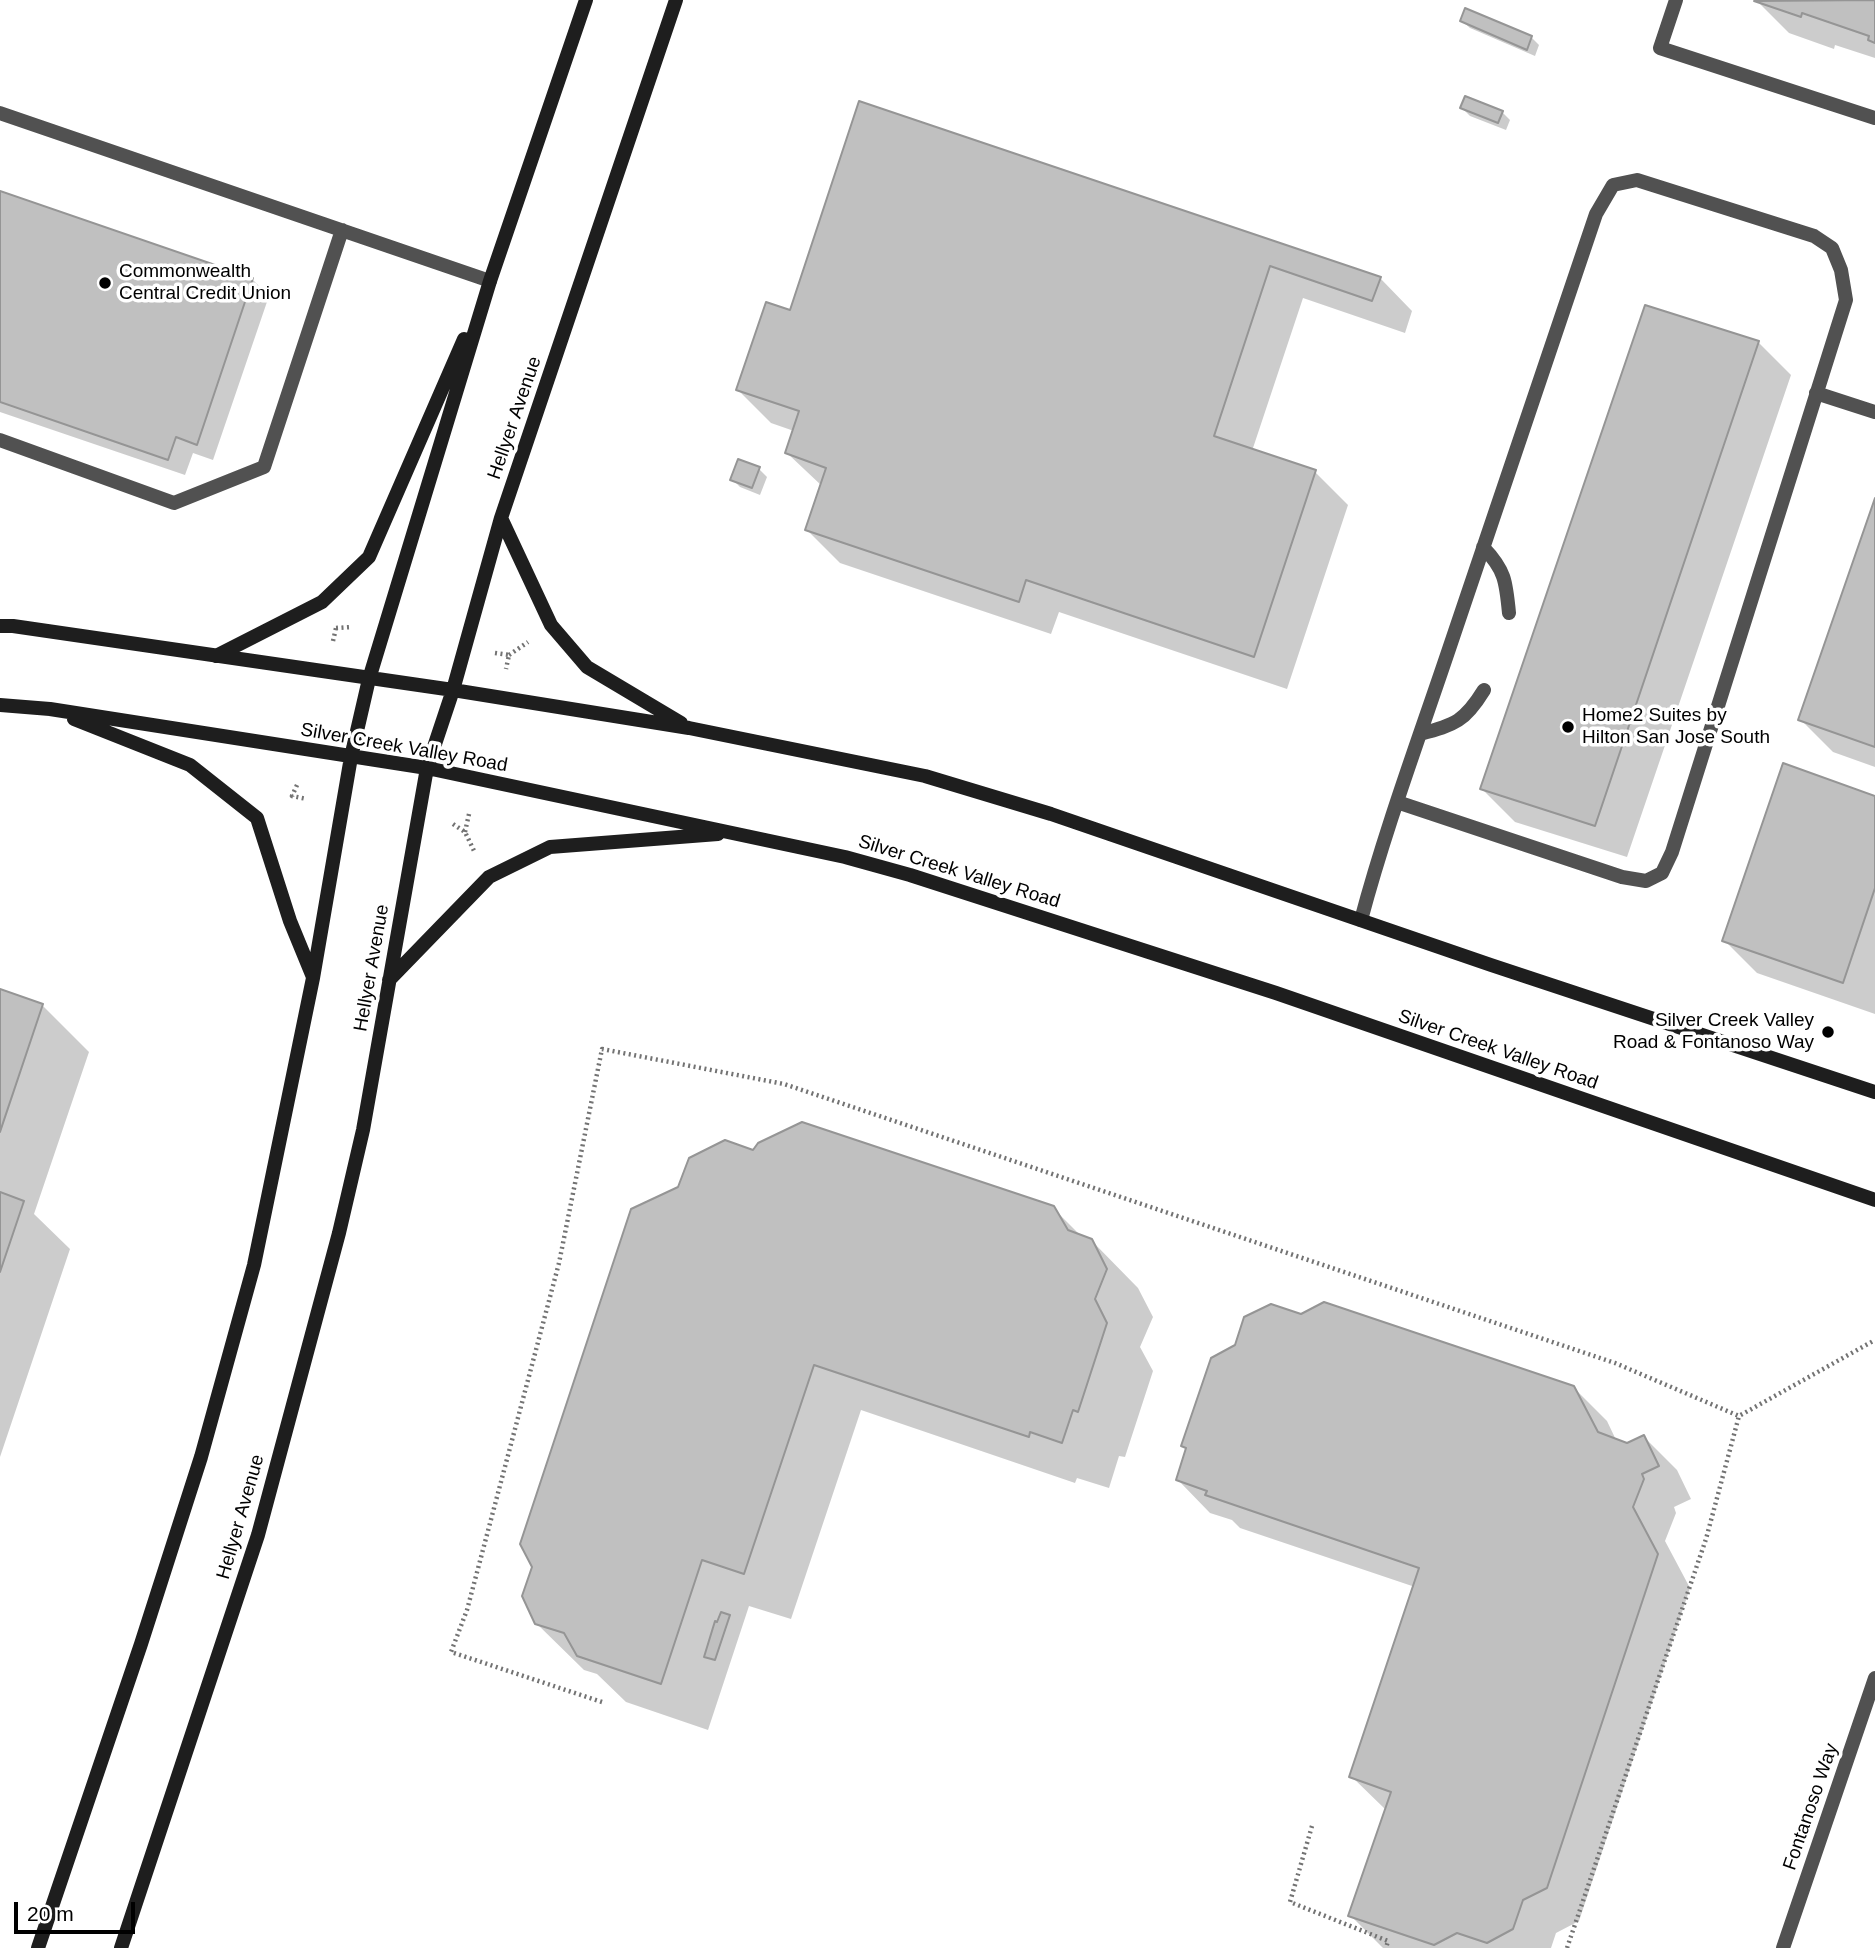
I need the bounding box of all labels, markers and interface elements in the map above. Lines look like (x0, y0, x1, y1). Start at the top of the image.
place label: Commonwealth Central Credit Union (119, 261, 291, 305)
marker: Commonwealth Central Credit Union (97, 275, 113, 291)
street label: Hellyer Avenue (483, 354, 547, 482)
place label: Home2 Suites by Hilton San Jose South (1582, 705, 1770, 749)
street label: Silver Creek Valley Road (299, 719, 509, 777)
marker: Home2 Suites by Hilton San Jose South (1560, 719, 1576, 735)
street label: Silver Creek Valley Road (855, 830, 1063, 914)
street label: Hellyer Avenue (350, 903, 394, 1033)
street label: Silver Creek Valley Road (1395, 1005, 1601, 1095)
place label: Silver Creek Valley Road & Fontanoso Way (1613, 1010, 1814, 1054)
marker: Silver Creek Valley Road & Fontanoso Way (1820, 1024, 1836, 1040)
street label: Hellyer Avenue (212, 1452, 270, 1582)
street label: Fontanoso Way (1779, 1741, 1843, 1873)
scale bar (18, 1888, 138, 1932)
text: 20 m (27, 1902, 74, 1925)

